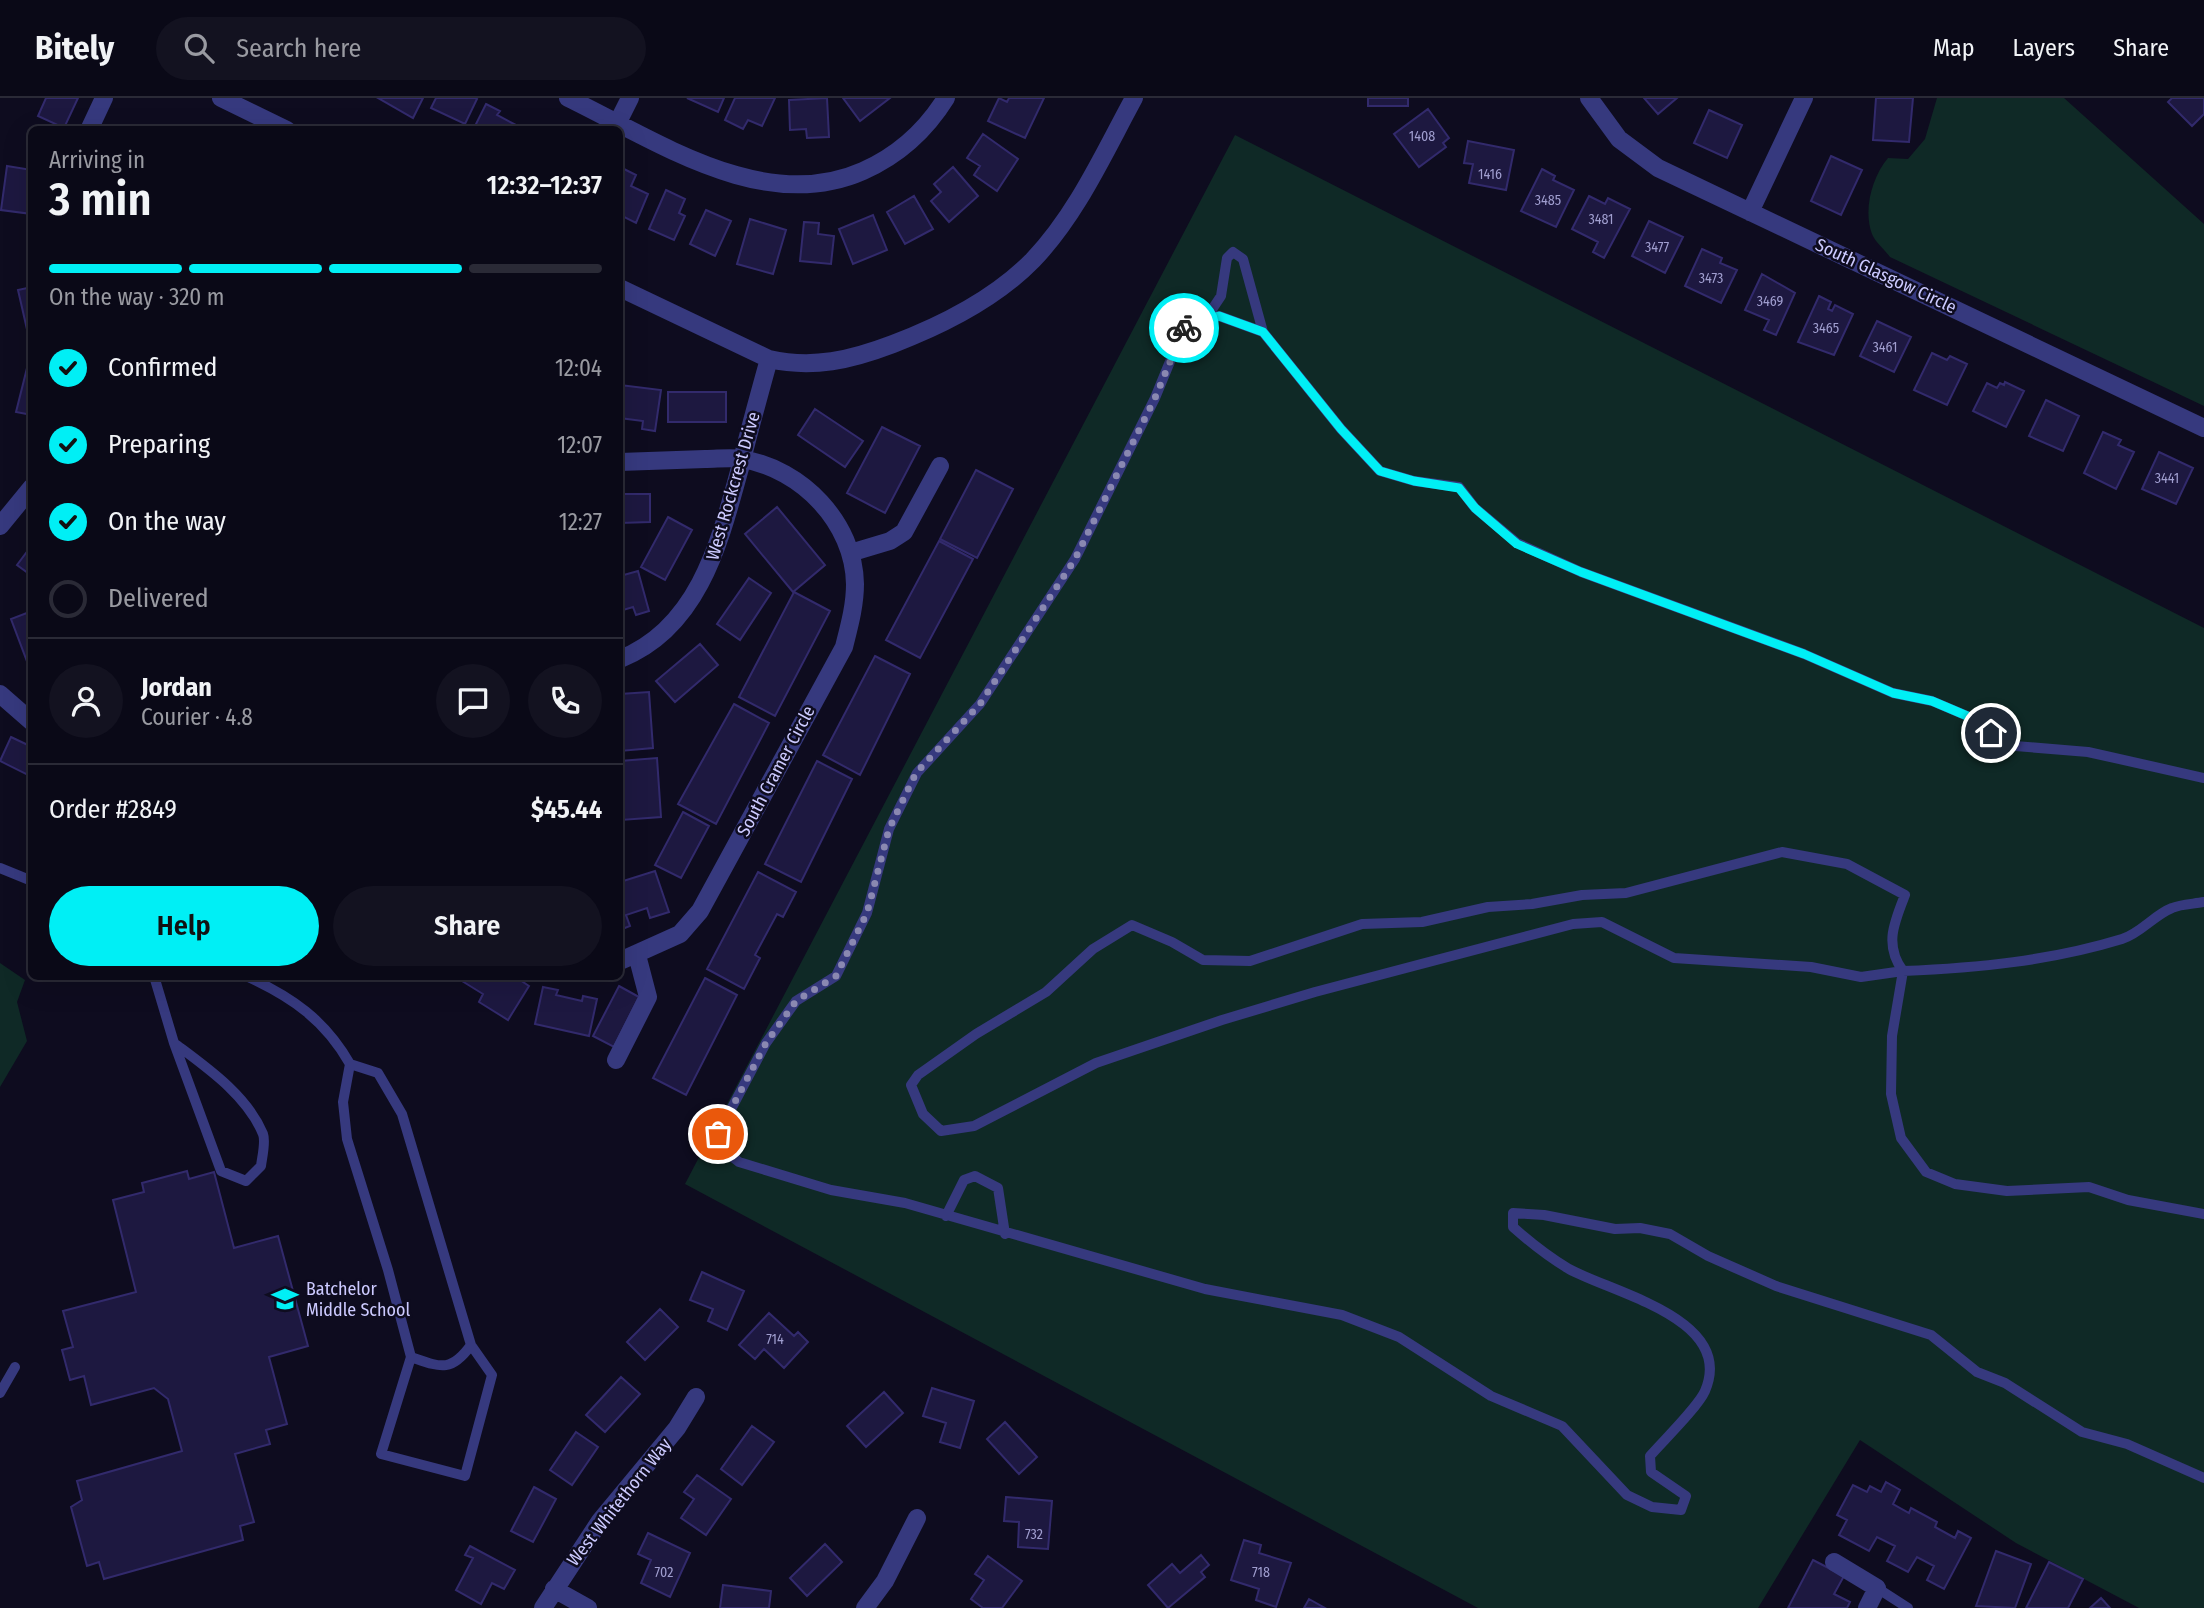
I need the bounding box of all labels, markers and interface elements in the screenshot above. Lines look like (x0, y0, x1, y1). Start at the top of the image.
search box (156, 17, 646, 80)
text: Bitely (35, 28, 114, 68)
icon: search (180, 29, 218, 67)
text: Search here (236, 33, 361, 64)
text: Map (1933, 34, 1975, 62)
text: Layers (2013, 34, 2075, 62)
text: Share (2113, 34, 2169, 62)
house number: 1408 (1409, 128, 1435, 145)
text: Arriving in (49, 146, 145, 174)
house number: 1416 (1478, 166, 1502, 183)
text: 12:32–12:37 (487, 170, 602, 201)
text: 3 min (49, 172, 152, 227)
house number: 3485 (1535, 192, 1561, 209)
house number: 3481 (1588, 211, 1614, 228)
street label: South Glasgow Circle (1812, 234, 1960, 318)
house number: 3477 (1645, 239, 1669, 256)
house number: 3473 (1699, 270, 1723, 287)
text: On the way · 320 m (49, 283, 224, 311)
courier (1149, 293, 1219, 363)
house number: 3469 (1757, 293, 1783, 310)
icon: bike (1165, 309, 1203, 347)
house number: 3465 (1813, 320, 1839, 337)
house number: 3461 (1873, 339, 1897, 356)
icon: check (49, 349, 87, 387)
text: Confirmed (108, 352, 218, 383)
text: 12:04 (555, 354, 602, 382)
street label: West Rockcrest Drive (701, 409, 765, 563)
icon: check (49, 426, 87, 464)
text: Preparing (108, 429, 210, 460)
text: 12:07 (557, 431, 602, 459)
house number: 3441 (2155, 470, 2179, 487)
icon: check (49, 503, 87, 541)
text: On the way (108, 506, 226, 537)
text: 12:27 (559, 508, 602, 536)
text: Delivered (108, 583, 209, 614)
button: person (49, 664, 123, 738)
button: chat (436, 664, 510, 738)
button: phone (528, 664, 602, 738)
text: Jordan (141, 672, 212, 703)
street label: South Cramer Circle (732, 702, 820, 840)
text: Courier · 4.8 (141, 703, 253, 731)
pin (1961, 703, 2021, 763)
icon: home (1972, 714, 2010, 752)
text: Order #2849 (49, 794, 177, 825)
text: $45.44 (531, 794, 602, 825)
button: Help (49, 886, 319, 966)
button: Share (333, 886, 602, 966)
pin (688, 1104, 748, 1164)
icon: bag (699, 1115, 737, 1153)
place label: Batchelor Middle School (306, 1278, 410, 1321)
school or university icon: Batchelor Middle School (270, 1284, 300, 1314)
house number: 714 (766, 1331, 784, 1348)
street label: West Whitethorn Way (562, 1434, 676, 1570)
house number: 732 (1025, 1526, 1043, 1543)
house number: 702 (655, 1564, 673, 1581)
house number: 718 (1252, 1564, 1270, 1581)

